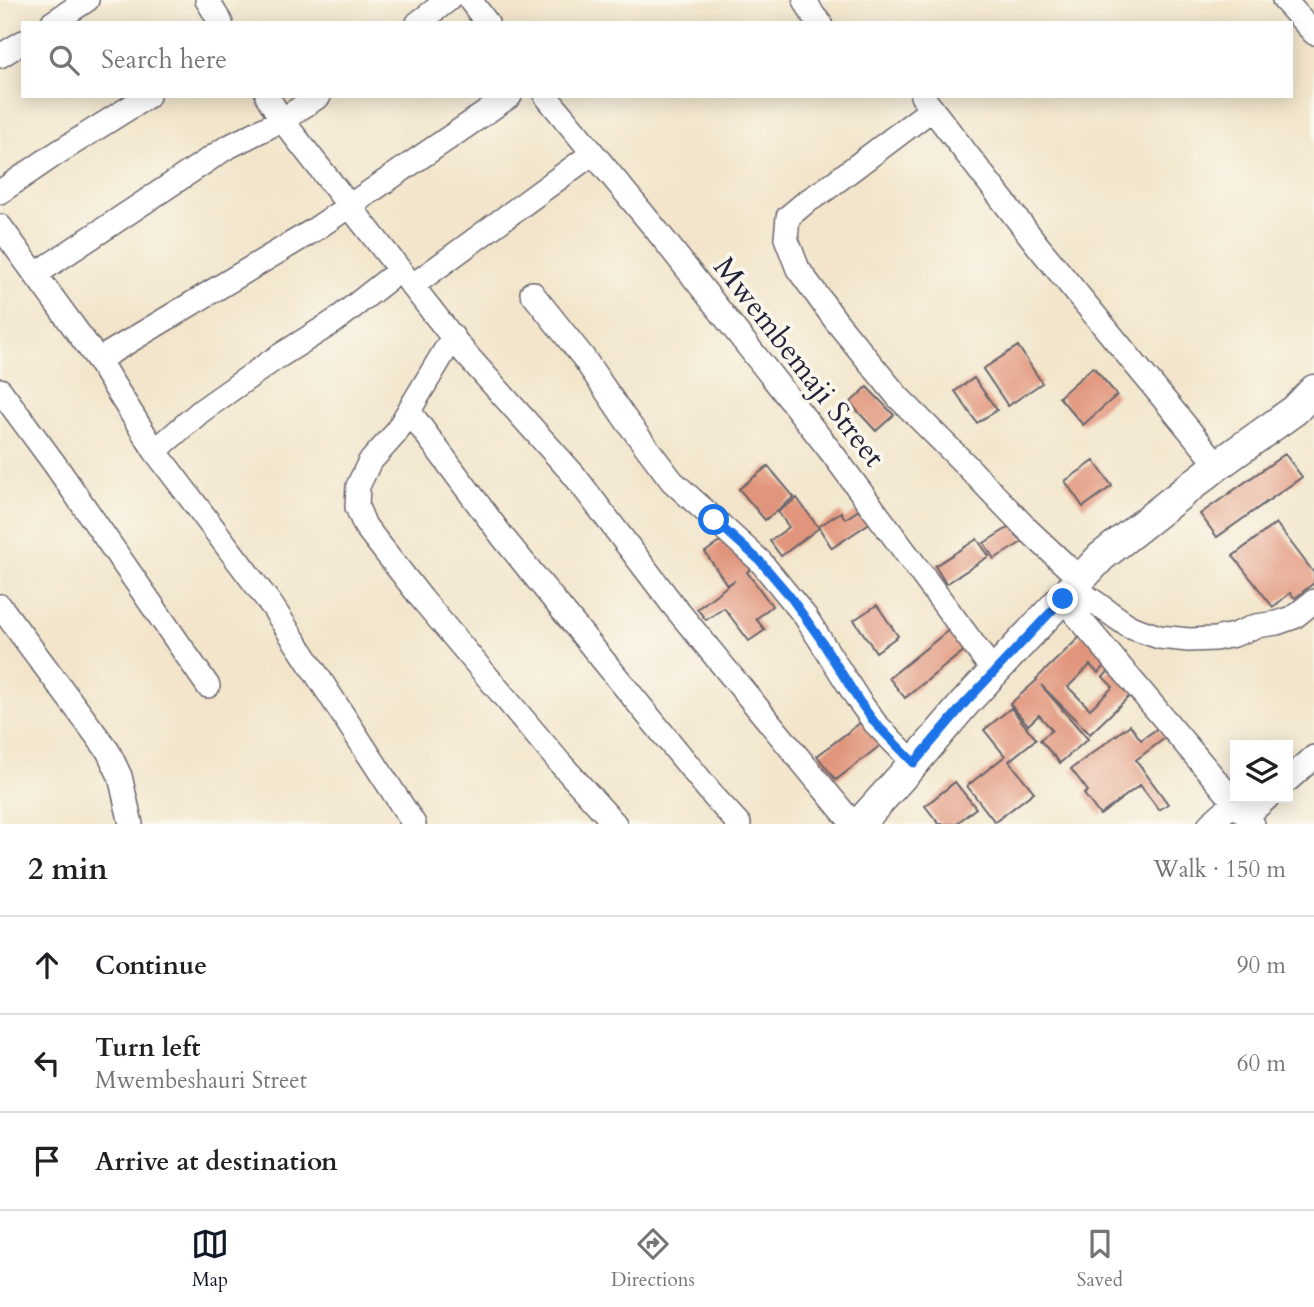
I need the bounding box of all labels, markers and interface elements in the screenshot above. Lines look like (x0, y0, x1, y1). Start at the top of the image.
search box (21, 21, 1293, 98)
icon: search (45, 41, 83, 79)
text: Search here (101, 42, 227, 77)
street label: Mwembemaji Street (704, 248, 894, 476)
route start (698, 504, 729, 535)
route end (1047, 583, 1078, 614)
map controls (1230, 740, 1293, 803)
button: layers (1230, 740, 1293, 803)
text: 2 min (28, 849, 108, 890)
text: Walk · 150 m (1153, 854, 1286, 885)
icon: ahead (28, 946, 66, 984)
text: Continue (95, 948, 207, 983)
text: 90 m (1237, 950, 1286, 981)
text: Turn left (95, 1030, 200, 1065)
icon: left (28, 1044, 66, 1082)
text: 60 m (1237, 1048, 1286, 1079)
text: Mwembeshauri Street (95, 1065, 307, 1096)
icon: arrive (28, 1142, 66, 1180)
text: Arrive at destination (95, 1144, 338, 1179)
tab: Map (191, 1225, 229, 1293)
tab: Directions (611, 1225, 695, 1293)
tab: Saved (1077, 1225, 1123, 1293)

